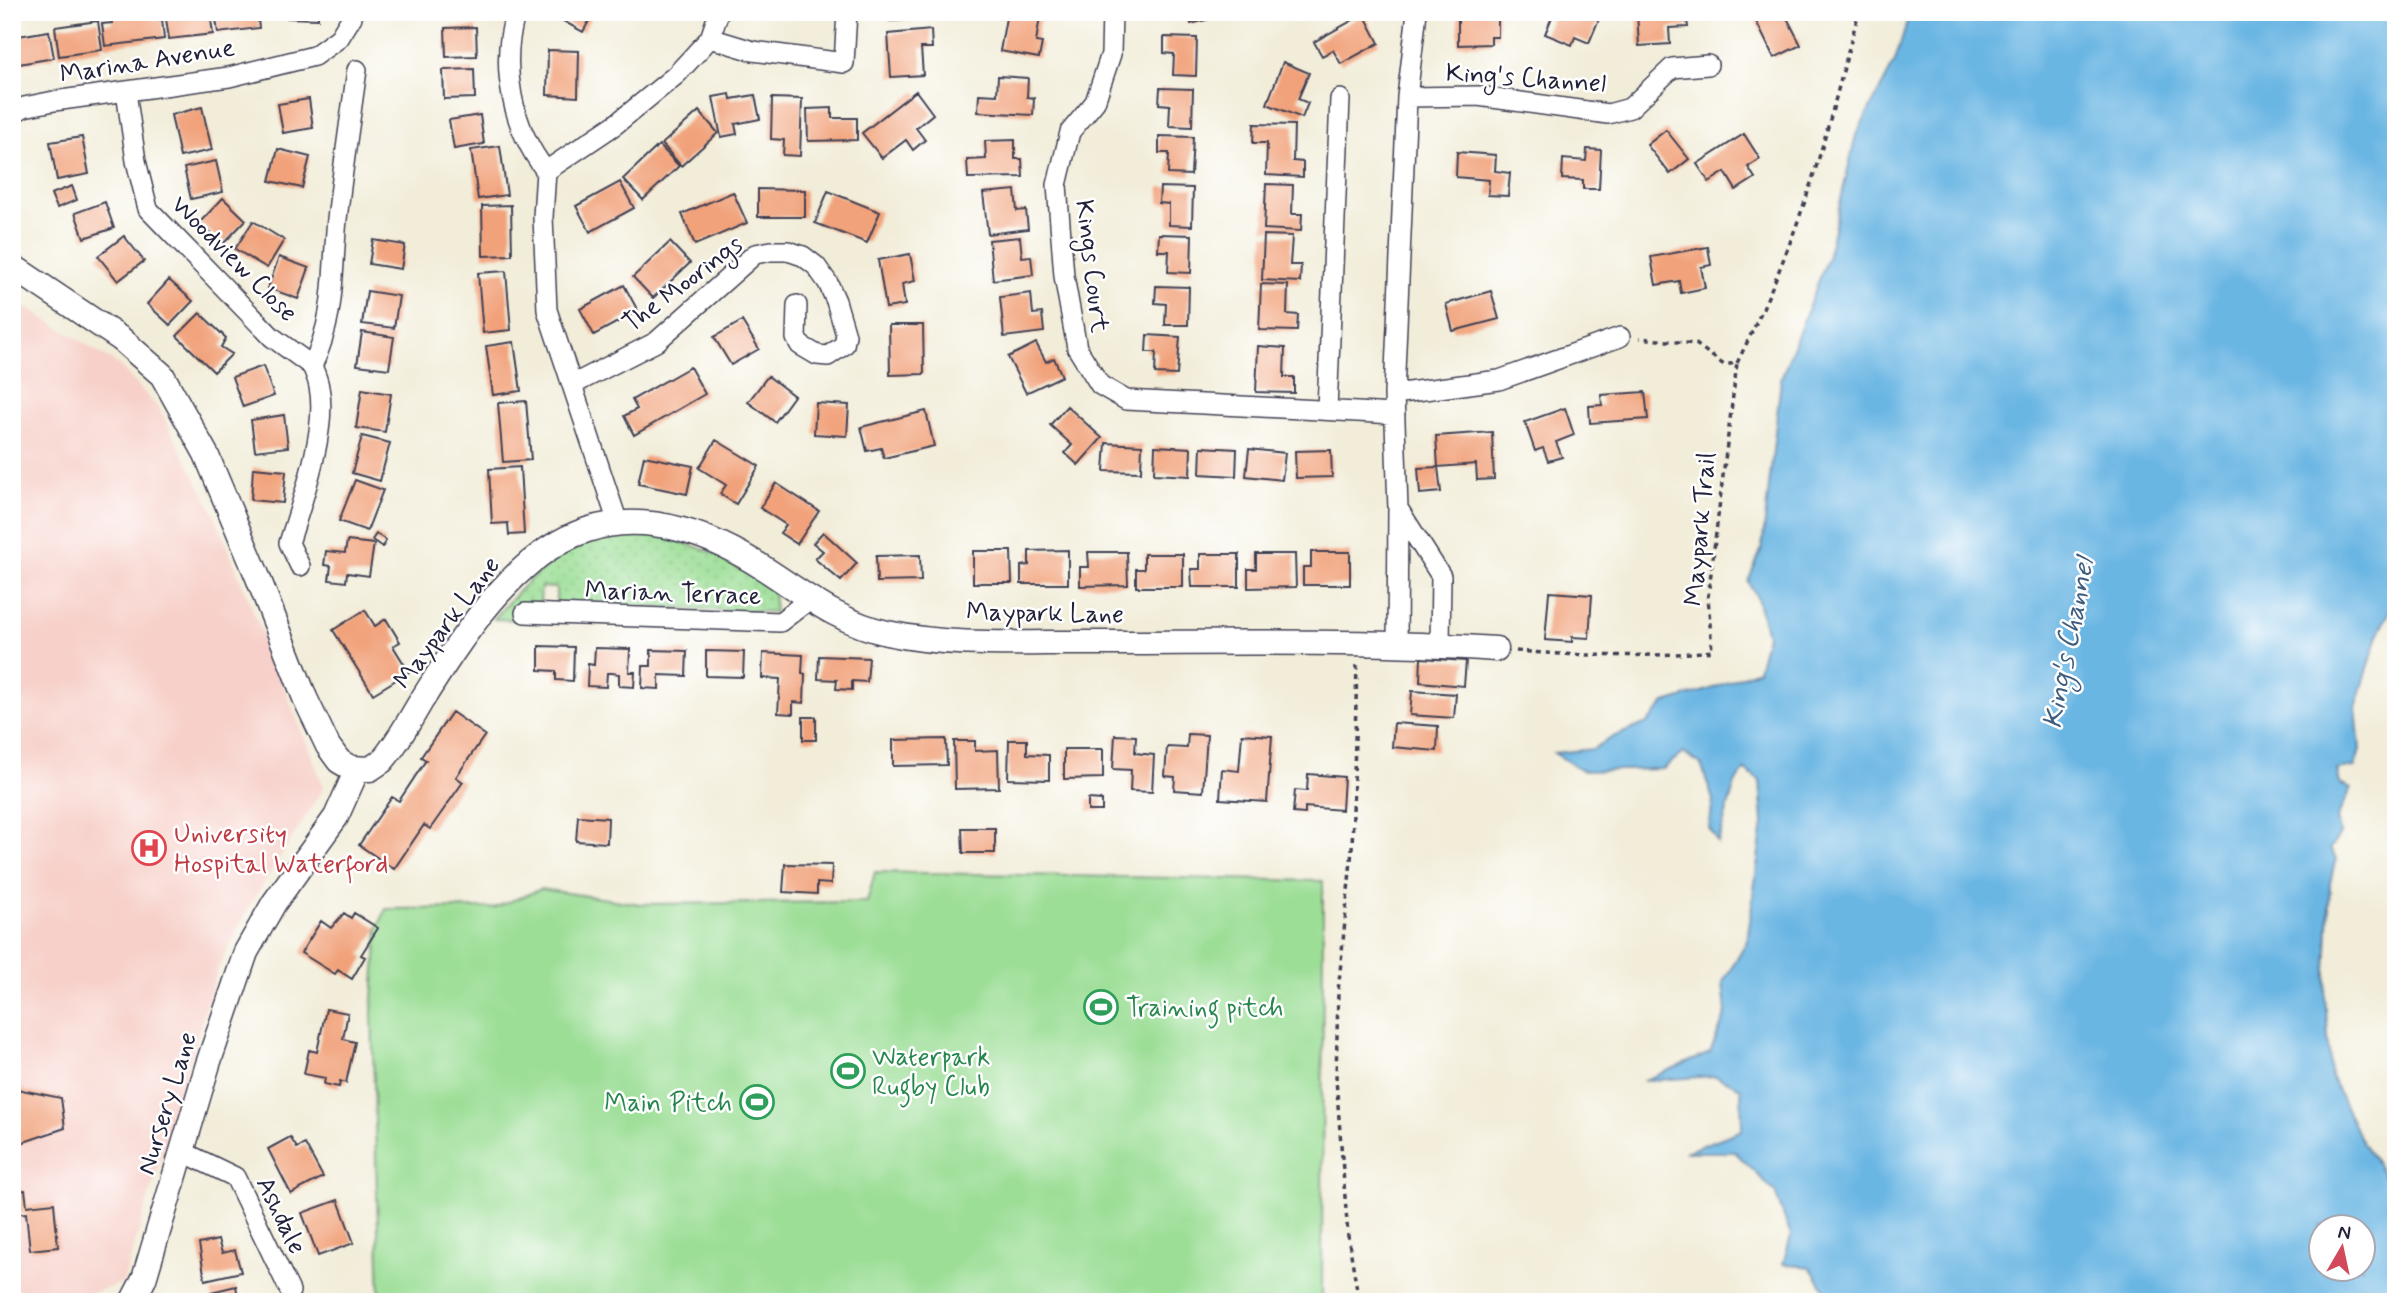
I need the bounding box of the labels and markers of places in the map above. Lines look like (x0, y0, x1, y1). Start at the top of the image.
place label: University Hospital Waterford (174, 818, 388, 884)
hospital icon: University Hospital Waterford (130, 829, 168, 867)
sports icon: Training pitch (1082, 988, 1120, 1026)
place label: Training pitch (1126, 992, 1283, 1029)
place label: Waterpark Rugby Club (872, 1041, 990, 1108)
sports icon: Waterpark Rugby Club (829, 1052, 867, 1090)
sports icon: Main Pitch (738, 1083, 776, 1121)
place label: Main Pitch (604, 1087, 732, 1121)

